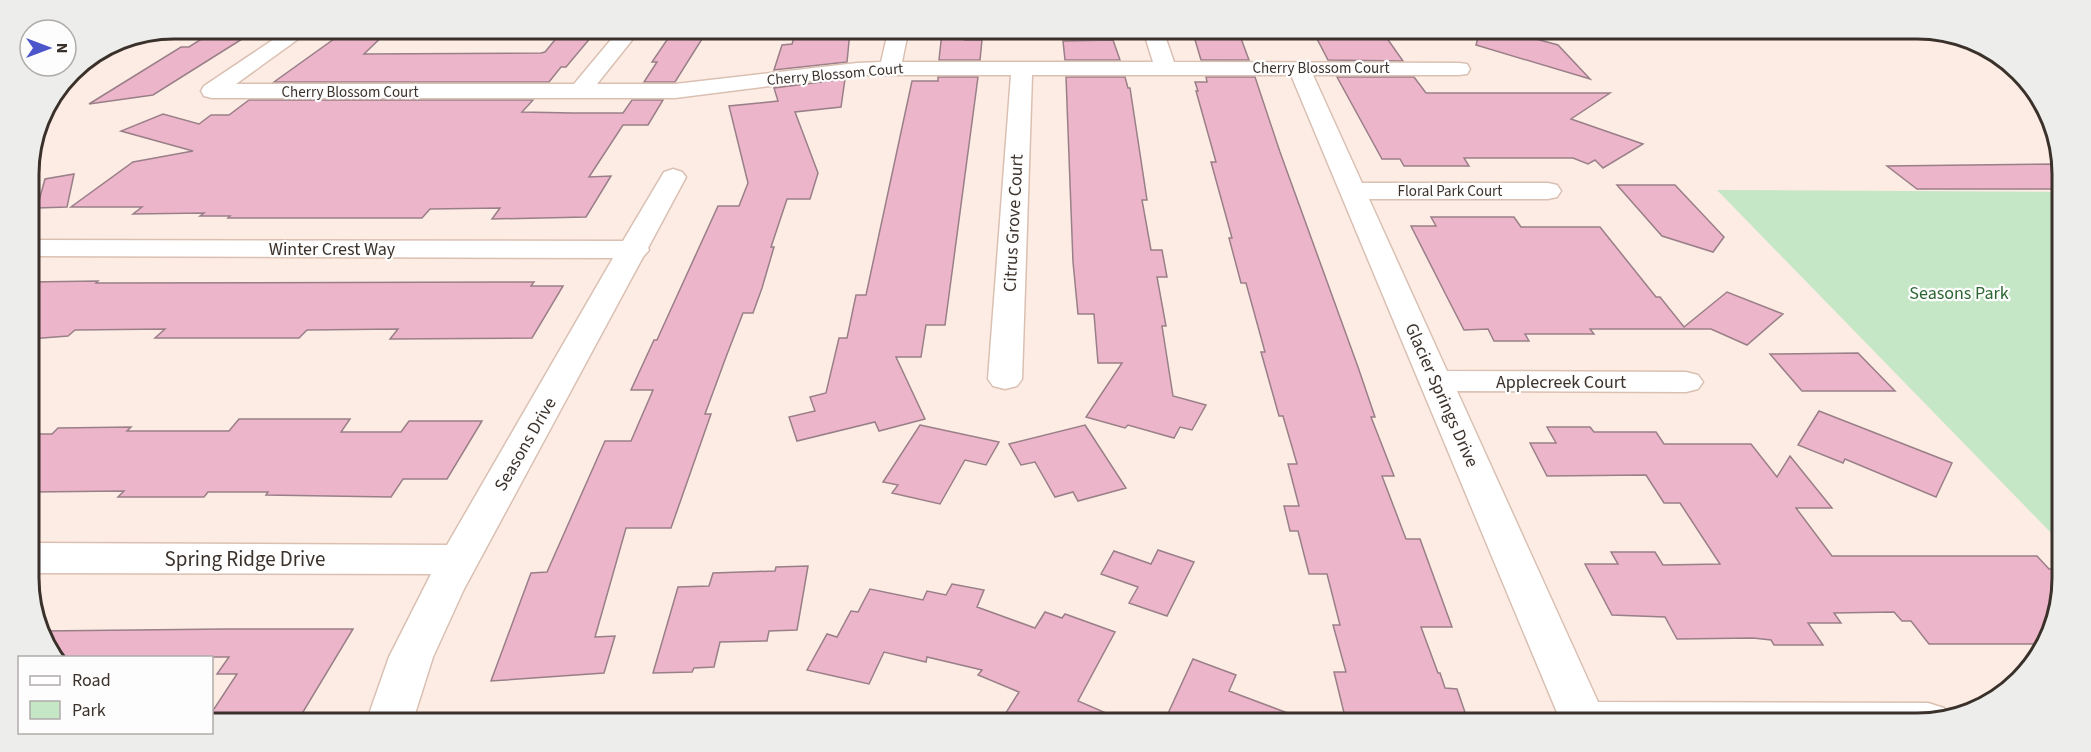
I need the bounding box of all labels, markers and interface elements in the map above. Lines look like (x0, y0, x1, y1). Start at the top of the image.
north arrow (18, 18, 78, 78)
text: N (51, 43, 73, 53)
street label: Cherry Blossom Court (766, 58, 904, 91)
street label: Cherry Blossom Court (1253, 58, 1389, 79)
street label: Cherry Blossom Court (282, 82, 418, 103)
street label: Citrus Grove Court (997, 154, 1030, 293)
street label: Floral Park Court (1398, 181, 1502, 202)
street label: Winter Crest Way (269, 237, 396, 262)
park label: Seasons Park (1909, 281, 2009, 306)
street label: Glacier Springs Drive (1398, 319, 1485, 471)
street label: Applecreek Court (1496, 370, 1626, 395)
street label: Seasons Drive (488, 393, 562, 496)
street label: Spring Ridge Drive (165, 544, 325, 574)
legend (18, 656, 213, 734)
text: Road (72, 668, 111, 693)
text: Park (72, 698, 106, 723)

